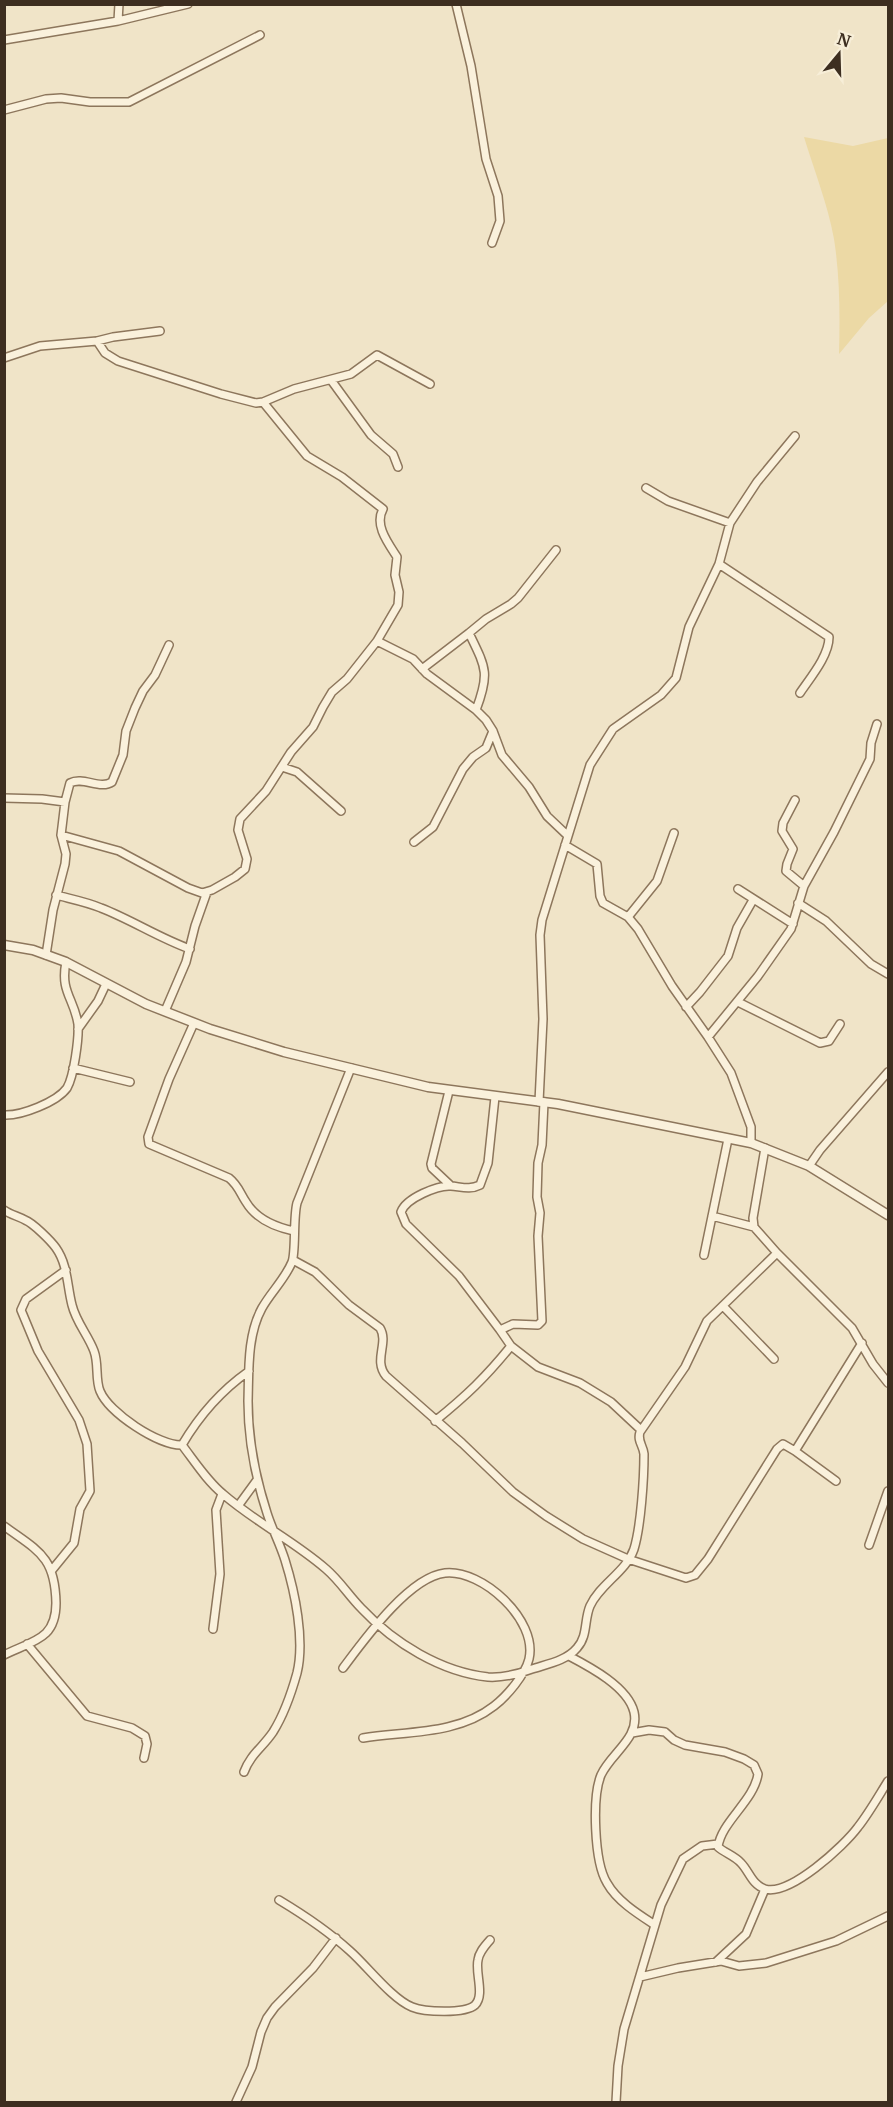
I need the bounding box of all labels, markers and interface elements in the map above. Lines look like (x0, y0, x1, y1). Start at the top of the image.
north arrow (809, 24, 869, 84)
text: N (835, 28, 853, 51)

